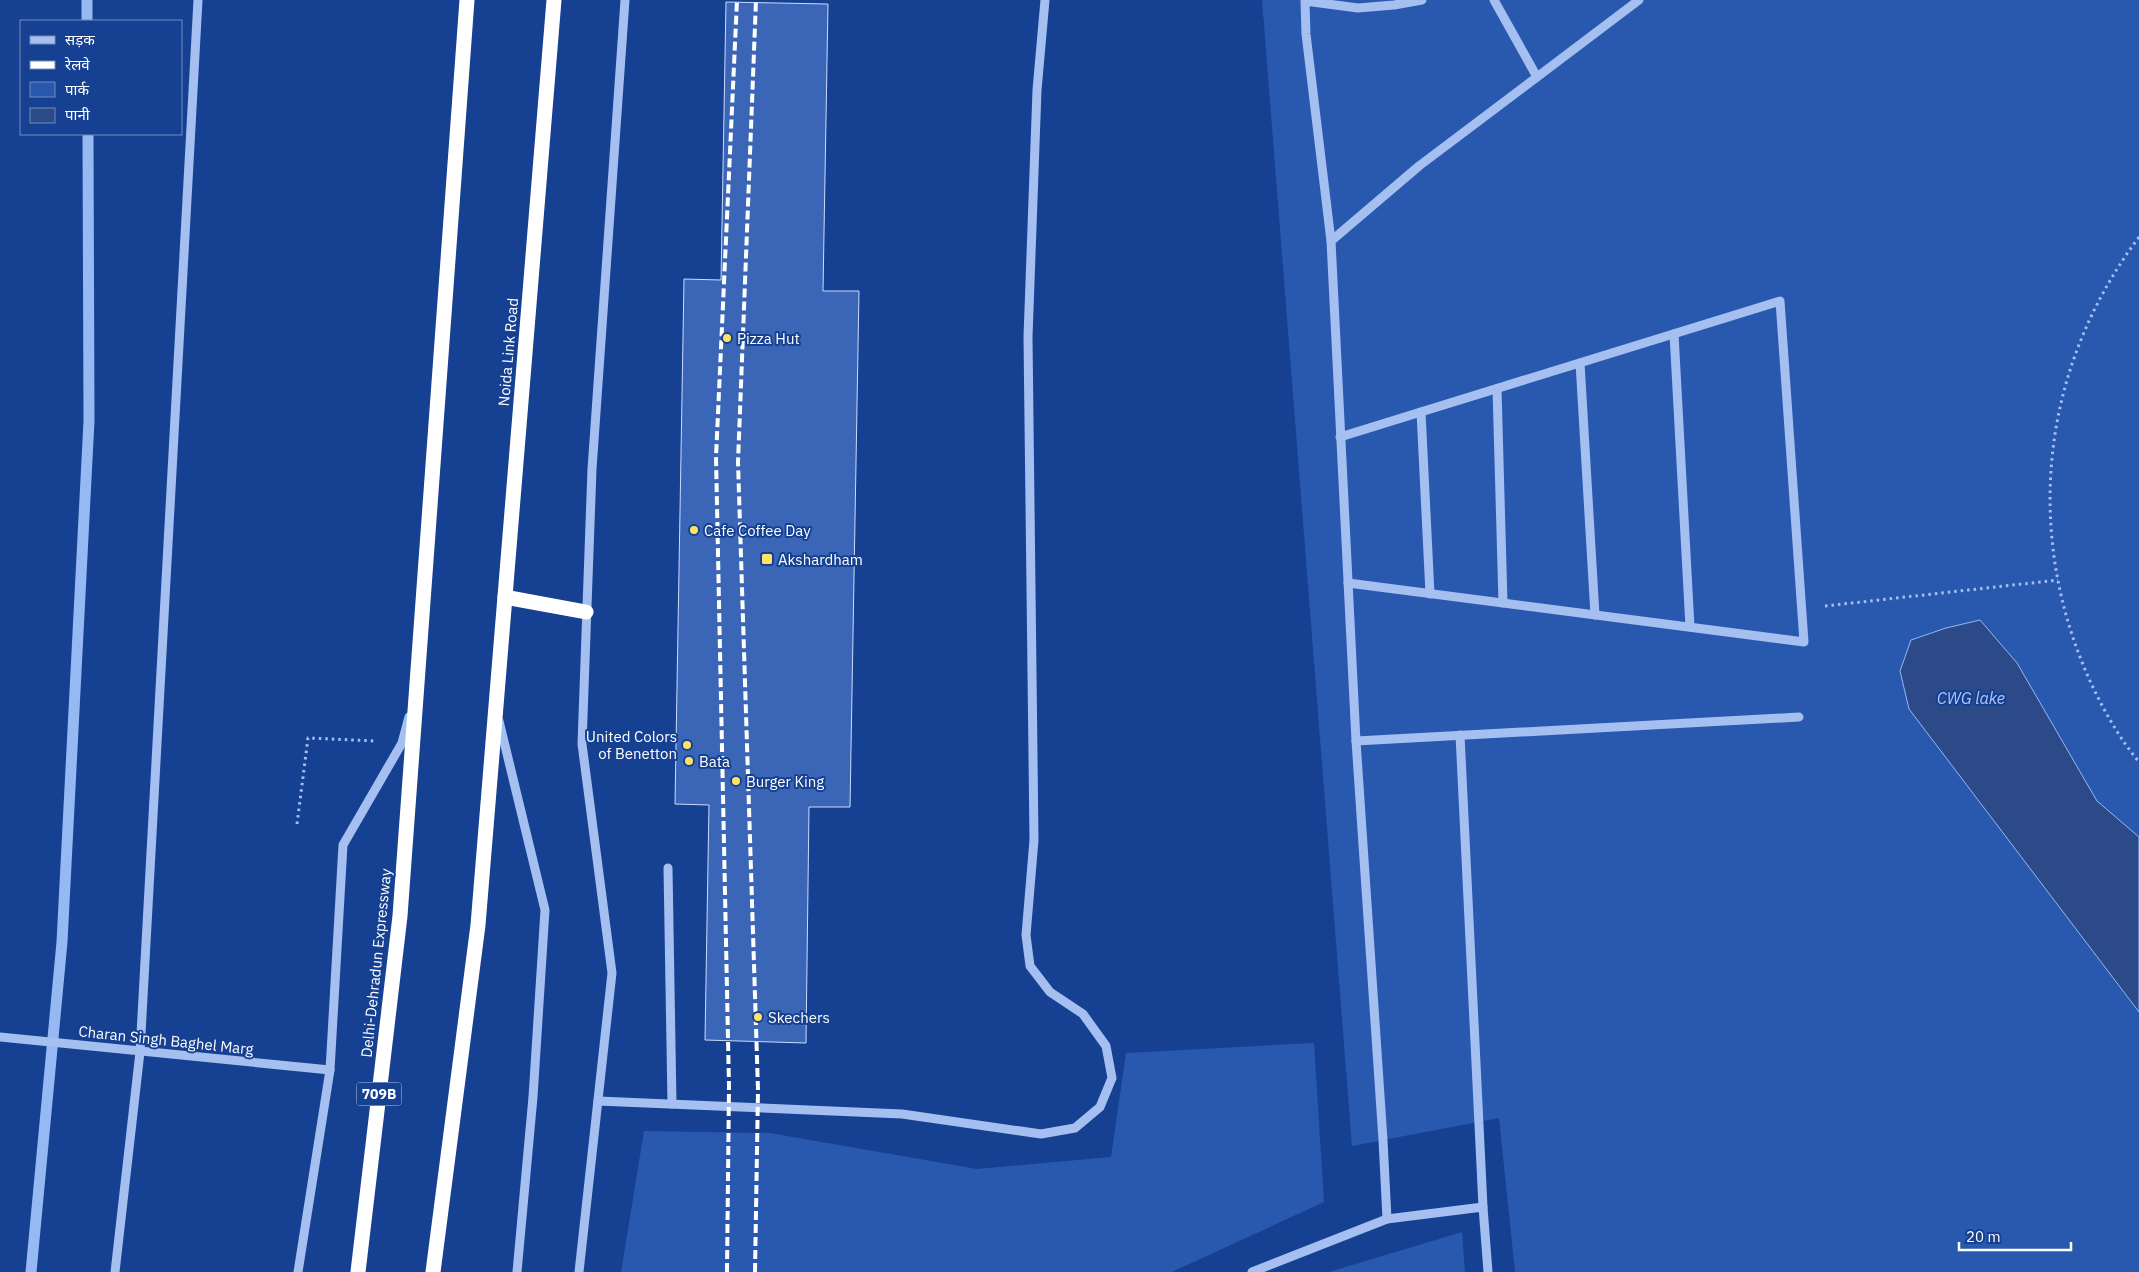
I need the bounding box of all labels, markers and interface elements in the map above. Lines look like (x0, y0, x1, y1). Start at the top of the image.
legend (20, 20, 182, 135)
text: सड़क (65, 30, 95, 49)
text: रेलवे (64, 55, 90, 74)
text: पार्क (65, 80, 89, 99)
text: पानी (65, 105, 91, 124)
street label: Noida Link Road (494, 297, 522, 407)
place label: Pizza Hut (737, 329, 800, 348)
marker: Pizza Hut (721, 332, 733, 344)
place label: Cafe Coffee Day (704, 521, 811, 540)
marker: Cafe Coffee Day (688, 524, 700, 536)
place label: Akshardham (778, 550, 863, 569)
marker: Akshardham (760, 552, 774, 566)
water label: CWG lake (1937, 688, 2005, 708)
place label: United Colors of Benetton (586, 727, 677, 763)
marker: United Colors of Benetton (681, 739, 693, 751)
place label: Bata (699, 752, 730, 771)
marker: Bata (683, 755, 695, 767)
place label: Burger King (746, 772, 824, 791)
marker: Burger King (730, 775, 742, 787)
street label: Delhi-Dehradun Expressway (357, 867, 395, 1059)
place label: Skechers (768, 1008, 830, 1027)
marker: Skechers (752, 1011, 764, 1023)
street label: Charan Singh Baghel Marg (78, 1021, 254, 1059)
road number: 709B (356, 1082, 402, 1106)
scale bar (1959, 1220, 2072, 1252)
text: 20 m (1966, 1227, 2001, 1246)

